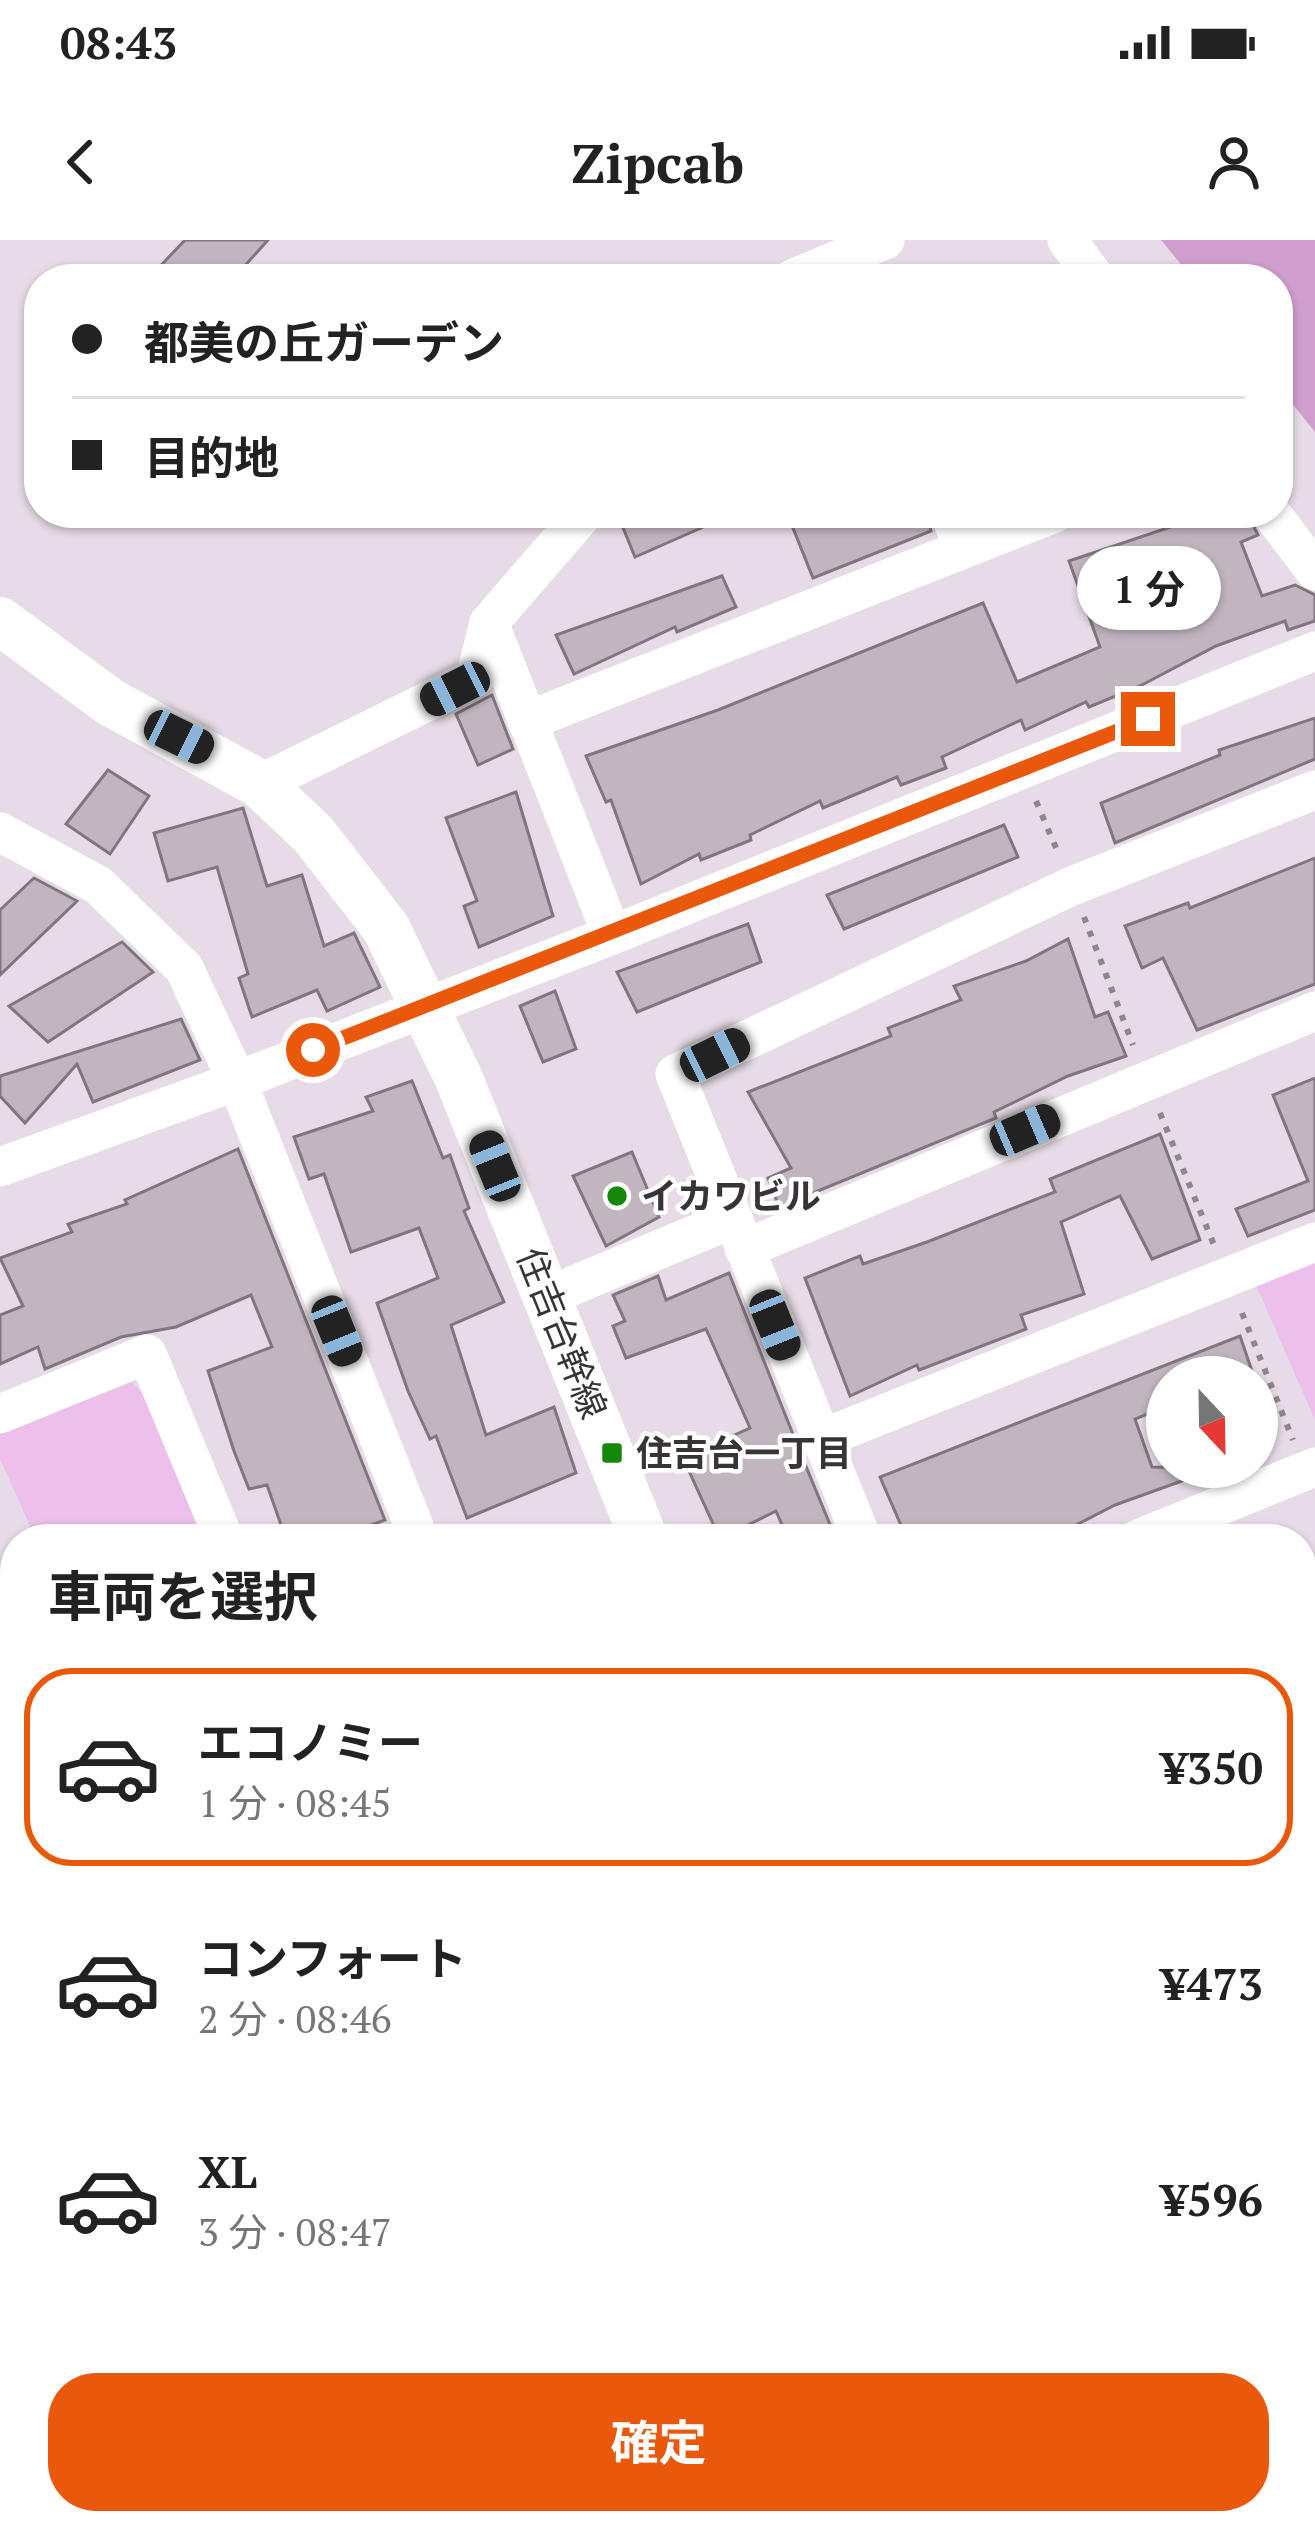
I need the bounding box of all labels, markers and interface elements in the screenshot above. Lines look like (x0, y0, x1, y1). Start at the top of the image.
text: 08:43 (60, 12, 177, 72)
text: Zipcab (571, 127, 744, 198)
icon: back (48, 129, 114, 195)
icon: person (1201, 129, 1267, 195)
text: 都美の丘ガーデン (144, 312, 504, 372)
text: 目的地 (144, 427, 279, 487)
callout: 1 分 (1076, 545, 1220, 629)
text: 1 分 (1113, 562, 1185, 614)
car (415, 657, 495, 721)
route end (1121, 692, 1175, 746)
car (139, 705, 219, 769)
route start (286, 1023, 340, 1077)
car (675, 1023, 755, 1087)
car (985, 1099, 1065, 1161)
car (465, 1126, 525, 1206)
place label: イカワビル (641, 1172, 821, 1219)
marker: イカワビル (604, 1183, 630, 1209)
street label: 住吉台幹線 (507, 1241, 618, 1425)
car (745, 1285, 805, 1365)
car (307, 1291, 367, 1371)
north arrow (1146, 1356, 1278, 1488)
map controls (1146, 1356, 1278, 1488)
place label: 住吉台一丁目 (636, 1429, 852, 1476)
marker: 住吉台一丁目 (599, 1440, 625, 1466)
text: 車両を選択 (48, 1560, 318, 1631)
text: エコノミー (198, 1712, 423, 1772)
icon: car (54, 1713, 162, 1821)
text: ¥350 (1161, 1737, 1263, 1797)
text: 1 分 · 08:45 (198, 1776, 391, 1828)
text: コンフォート (198, 1928, 467, 1988)
icon: car (54, 1929, 162, 2037)
text: ¥473 (1161, 1953, 1263, 2013)
text: 2 分 · 08:46 (198, 1992, 391, 2044)
text: XL (198, 2141, 257, 2201)
icon: car (54, 2145, 162, 2253)
text: ¥596 (1161, 2169, 1263, 2229)
text: 3 分 · 08:47 (198, 2205, 391, 2257)
button: 確定 (48, 2373, 1269, 2511)

